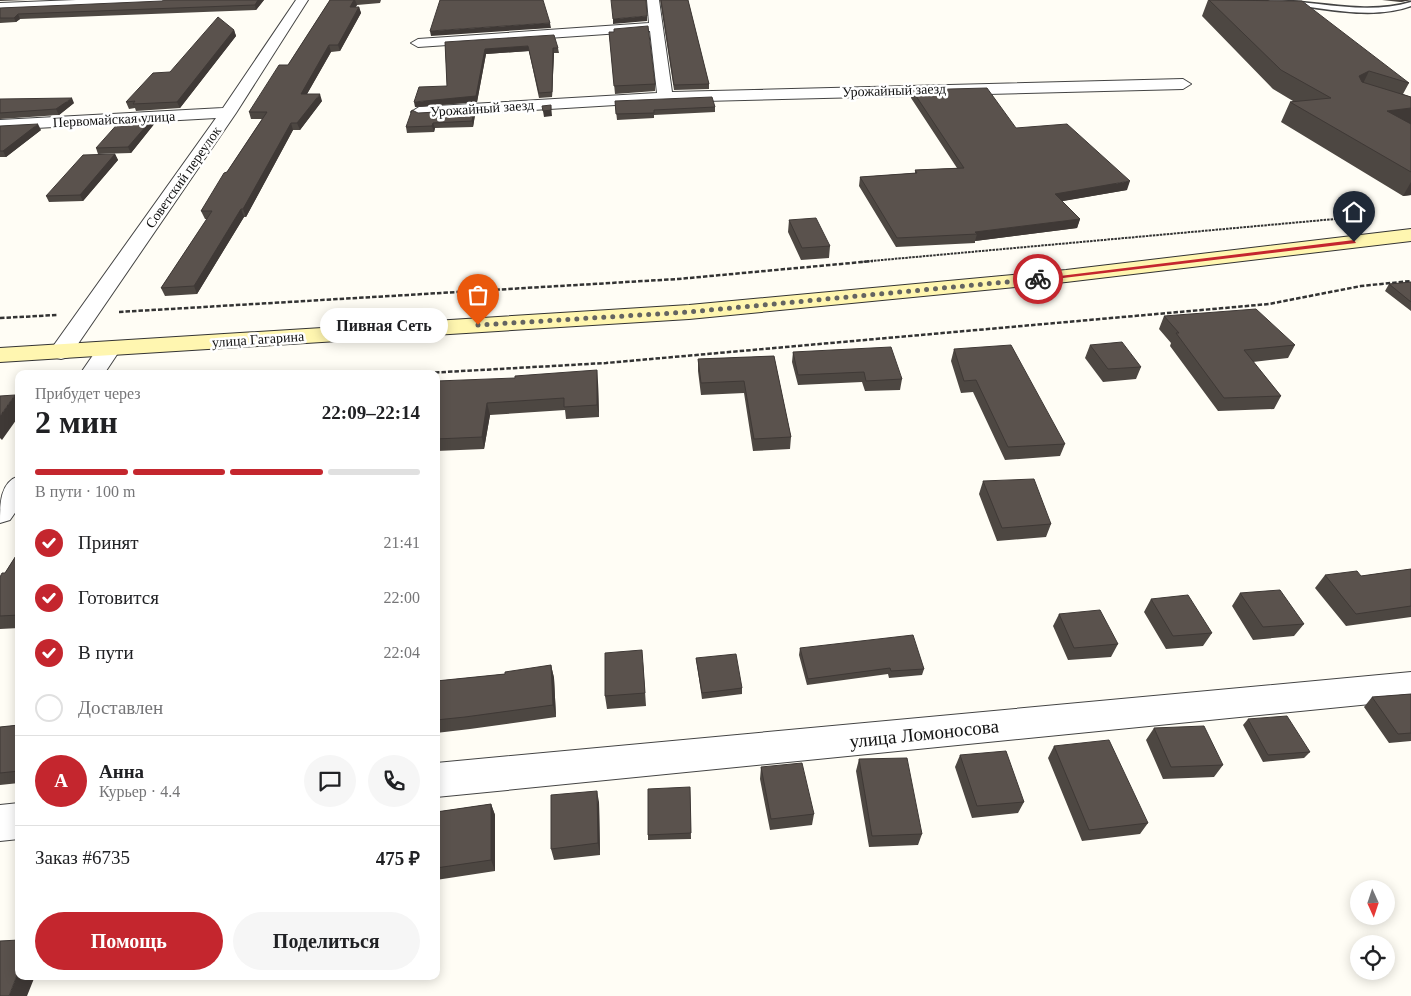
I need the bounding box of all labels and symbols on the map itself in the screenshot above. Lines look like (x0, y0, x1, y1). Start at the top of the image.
street label: Урожайный заезд (842, 81, 946, 100)
street label: Урожайный заезд (430, 97, 535, 120)
street label: Первомайская улица (52, 109, 176, 130)
street label: Советский переулок (143, 123, 224, 231)
pin (1333, 191, 1375, 242)
courier (1013, 254, 1063, 304)
pin (457, 274, 499, 325)
callout: Пивная Сеть (320, 308, 448, 342)
street label: улица Гагарина (212, 329, 305, 350)
street label: улица Ломоносова (848, 715, 1000, 752)
north arrow (1350, 880, 1395, 925)

